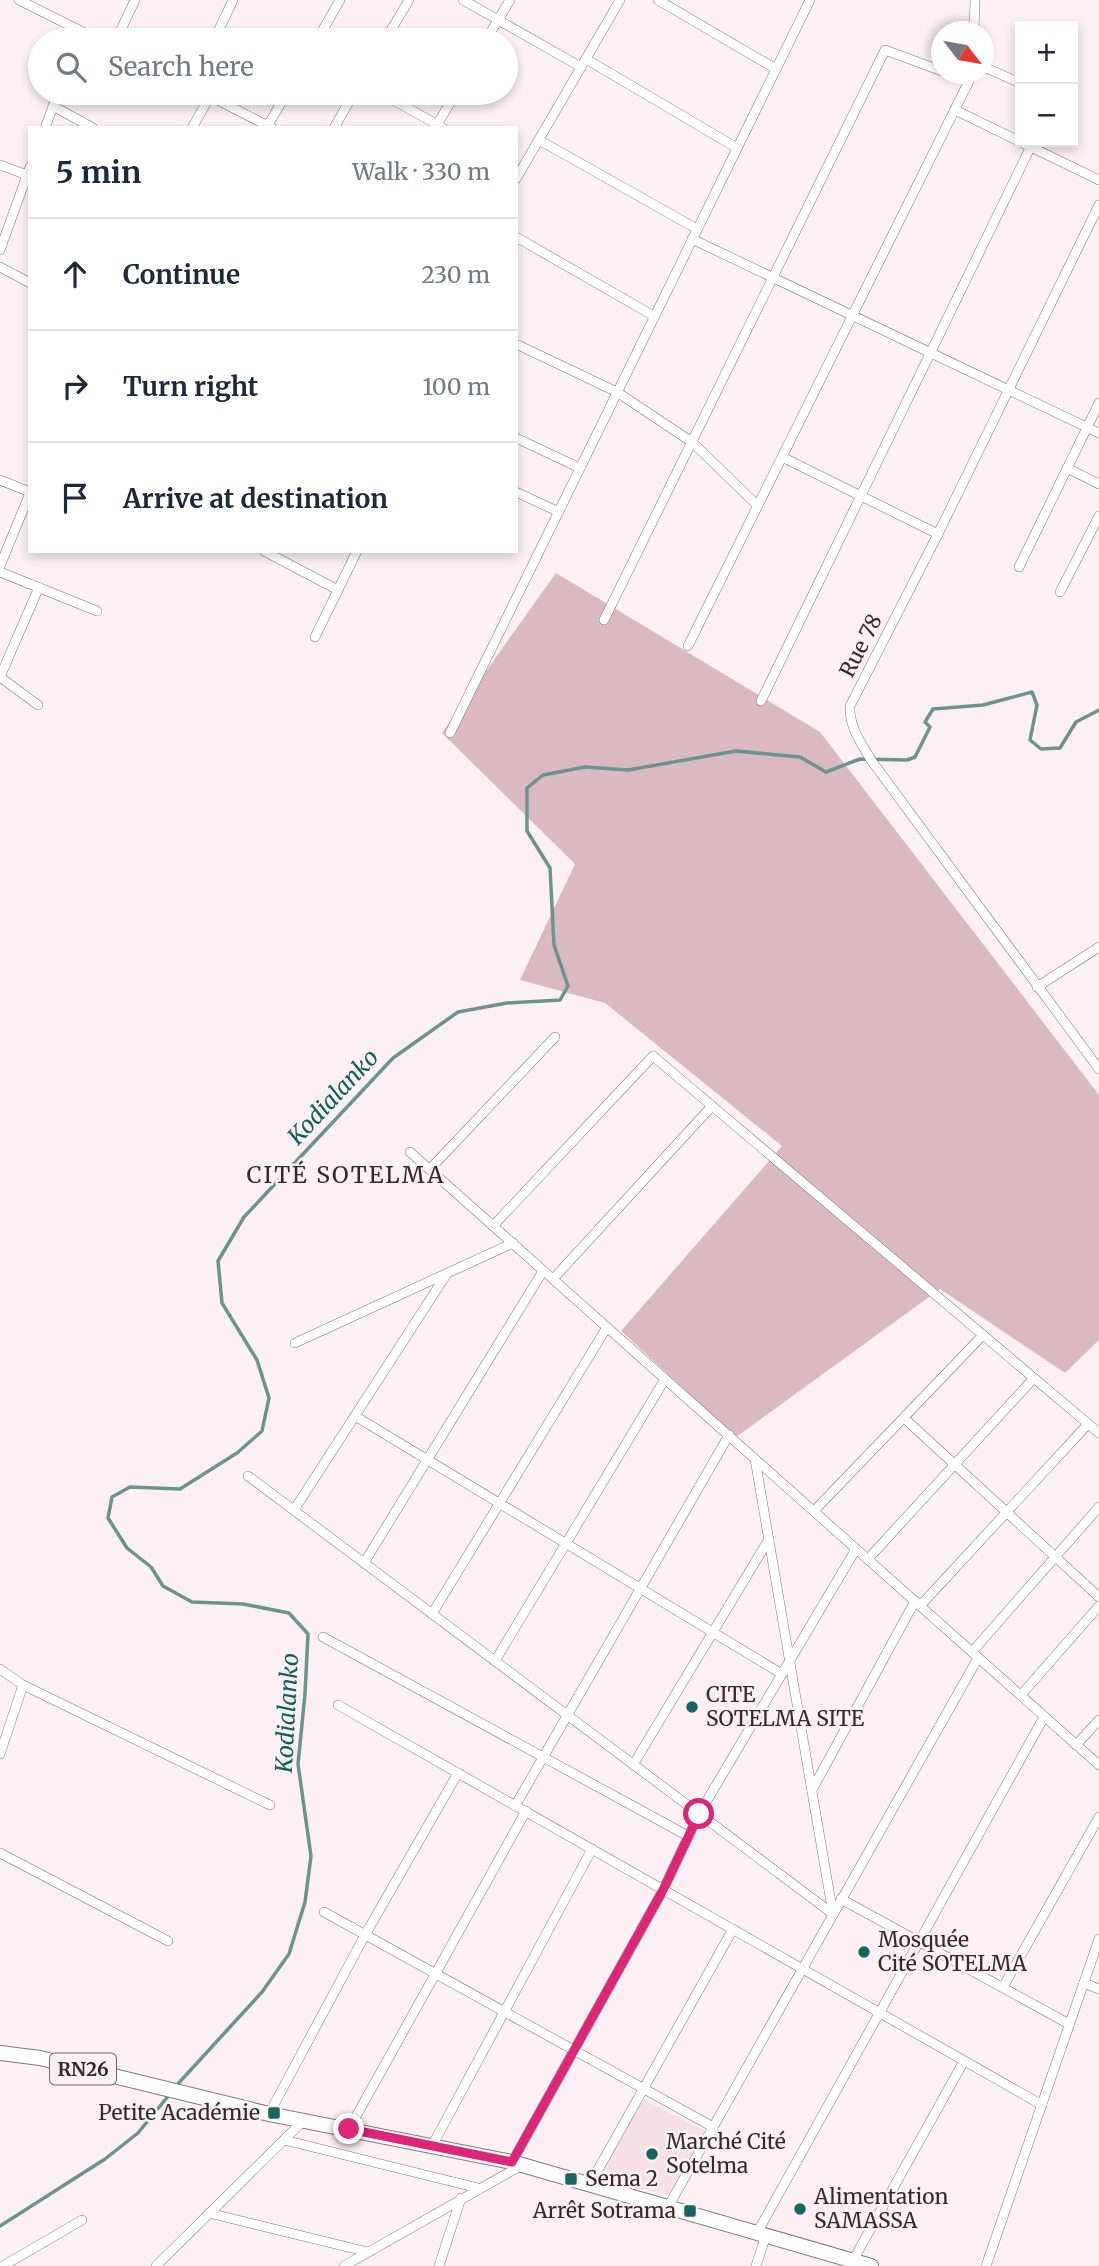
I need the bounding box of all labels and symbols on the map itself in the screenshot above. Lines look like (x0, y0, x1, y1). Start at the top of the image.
north arrow (931, 21, 994, 84)
street label: Rue 78 (833, 610, 888, 682)
water label: Kodialanko (280, 1043, 384, 1151)
district label: CITÉ SOTELMA (247, 1160, 445, 1189)
water label: Kodialanko (269, 1652, 304, 1775)
place label: CITE SOTELMA SITE (706, 1681, 865, 1732)
marker: CITE SOTELMA SITE (684, 1699, 700, 1715)
route start (683, 1798, 714, 1829)
place label: Mosquée Cité SOTELMA (878, 1926, 1027, 1977)
marker: Mosquée Cité SOTELMA (856, 1944, 872, 1960)
road number: RN26 (50, 2054, 116, 2084)
place label: Petite Académie (98, 2099, 260, 2126)
marker: Petite Académie (266, 2105, 282, 2121)
route end (333, 2113, 364, 2144)
place label: Marché Cité Sotelma (666, 2128, 786, 2179)
marker: Marché Cité Sotelma (644, 2146, 660, 2162)
place label: Sema 2 (585, 2165, 658, 2192)
marker: Sema 2 (563, 2171, 579, 2187)
place label: Alimentation SAMASSA (813, 2183, 948, 2234)
place label: Arrêt Sotrama (532, 2197, 676, 2224)
marker: Alimentation SAMASSA (792, 2201, 808, 2217)
marker: Arrêt Sotrama (682, 2203, 698, 2219)

